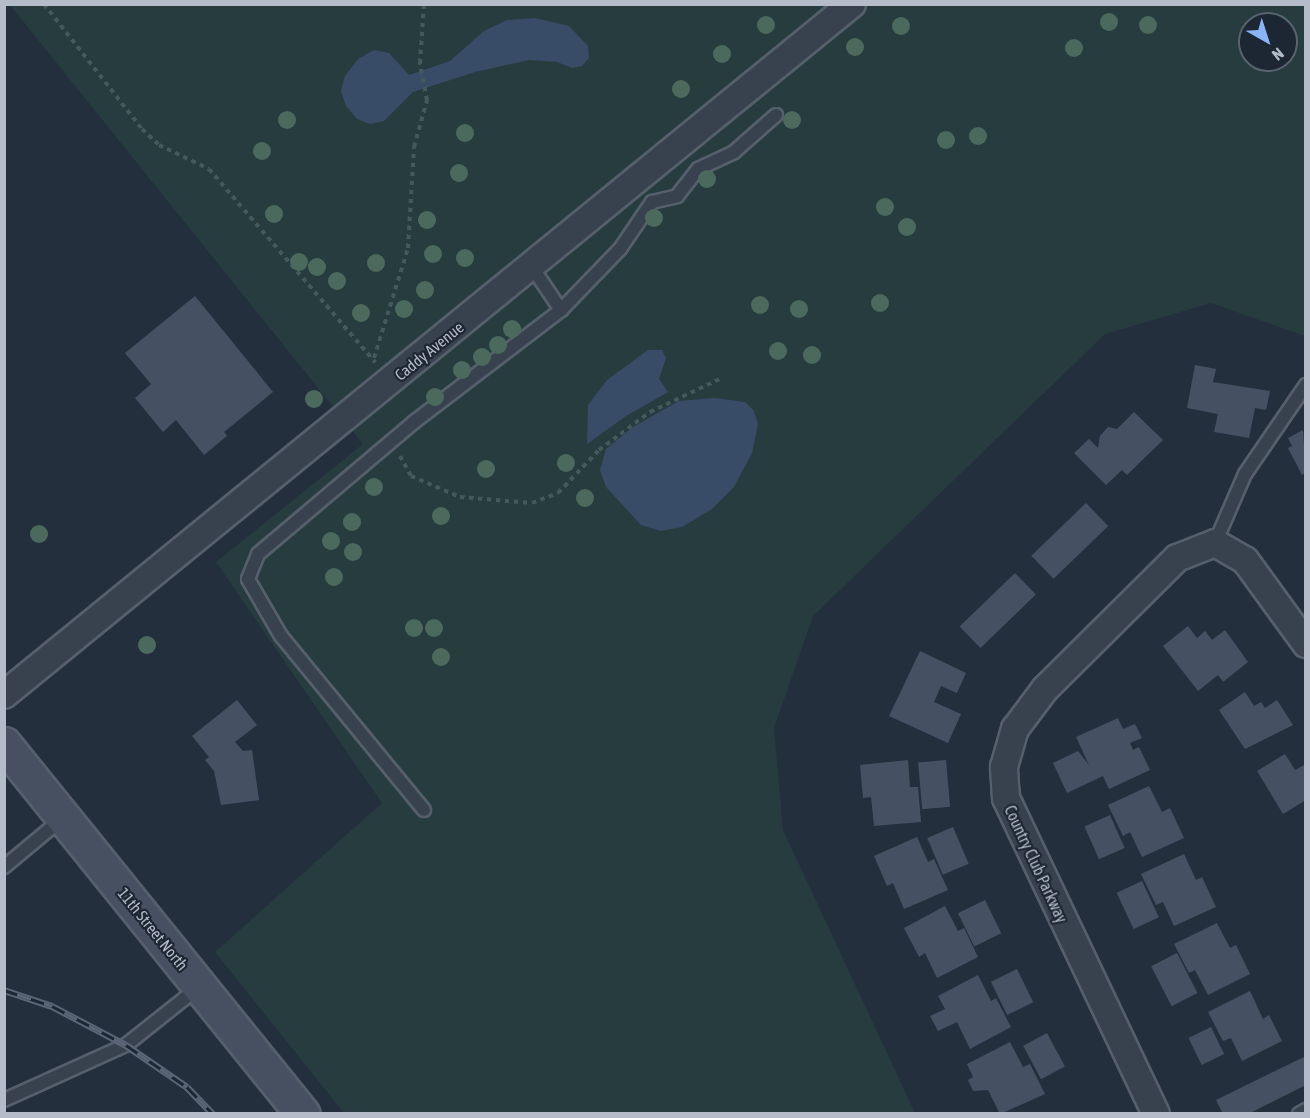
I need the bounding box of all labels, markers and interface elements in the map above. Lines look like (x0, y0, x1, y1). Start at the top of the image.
north arrow (1238, 12, 1298, 72)
text: N (1269, 44, 1287, 64)
street label: Caddy Avenue (391, 317, 467, 385)
street label: Country Club Parkway (1000, 802, 1072, 926)
street label: 11th Street North (114, 884, 192, 974)

